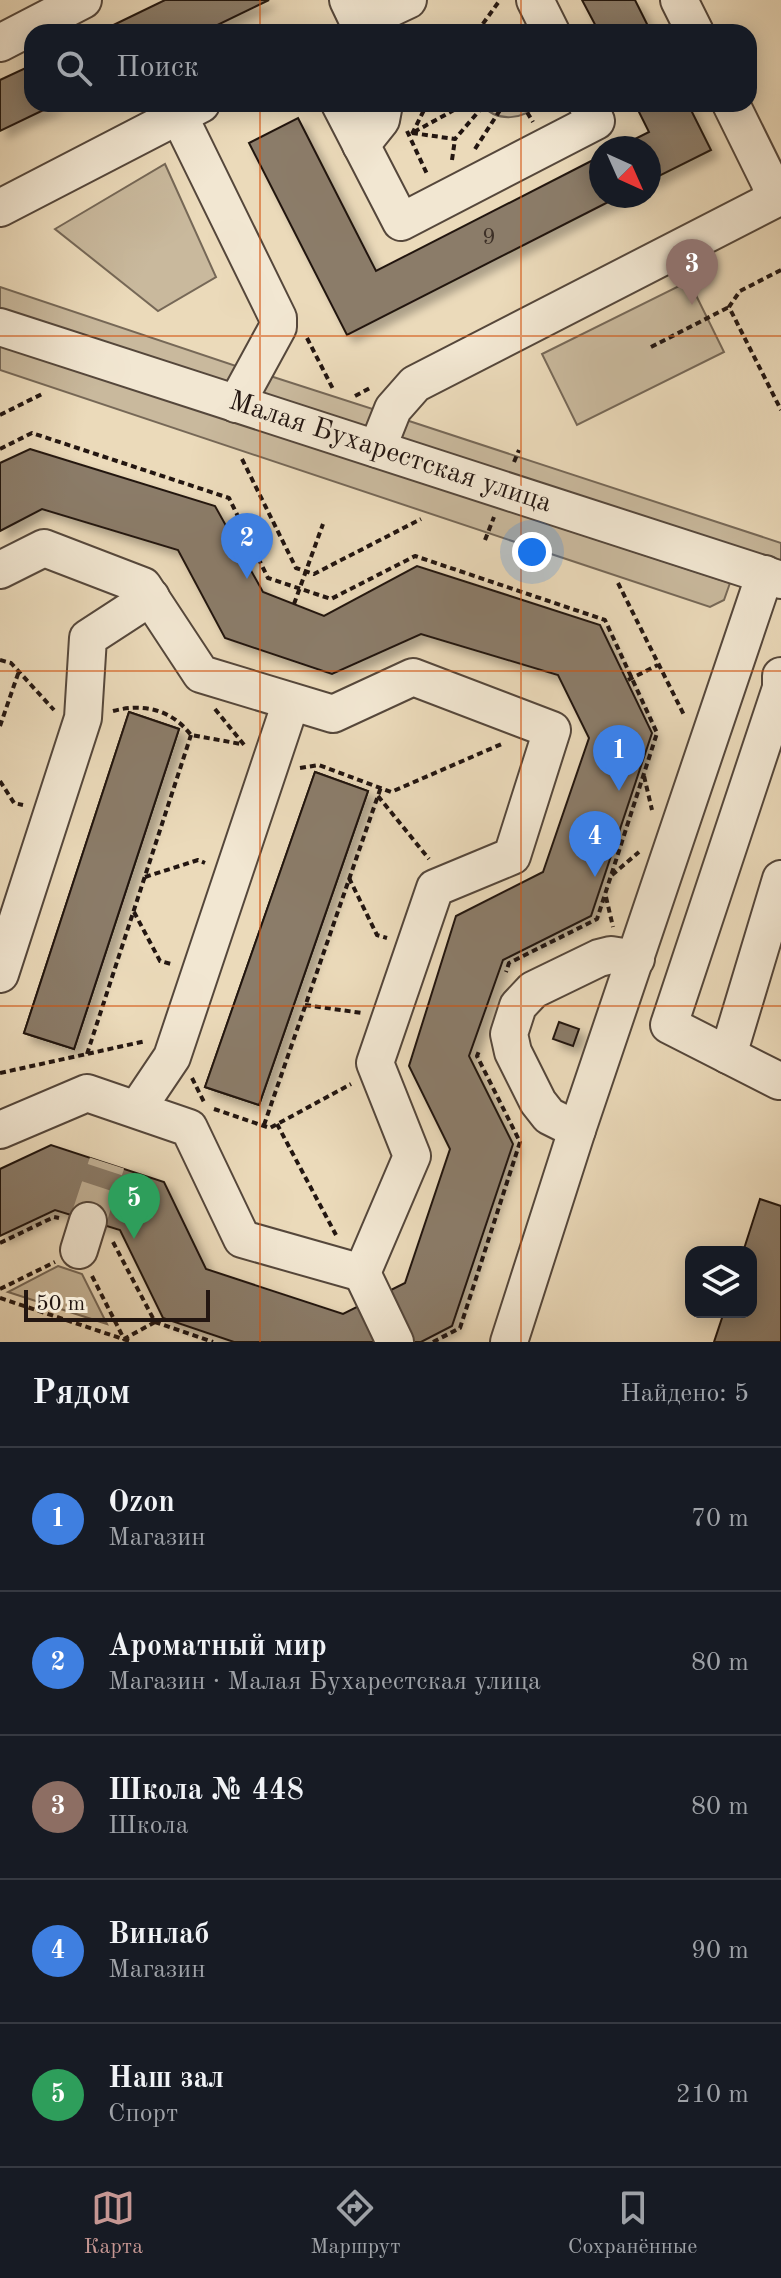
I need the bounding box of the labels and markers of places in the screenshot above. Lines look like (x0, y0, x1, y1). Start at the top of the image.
pin: 3 (666, 239, 718, 305)
pin: 2 (221, 513, 273, 579)
pin: 1 (593, 725, 645, 791)
pin: 4 (569, 811, 621, 877)
pin: 5 (108, 1173, 160, 1239)

